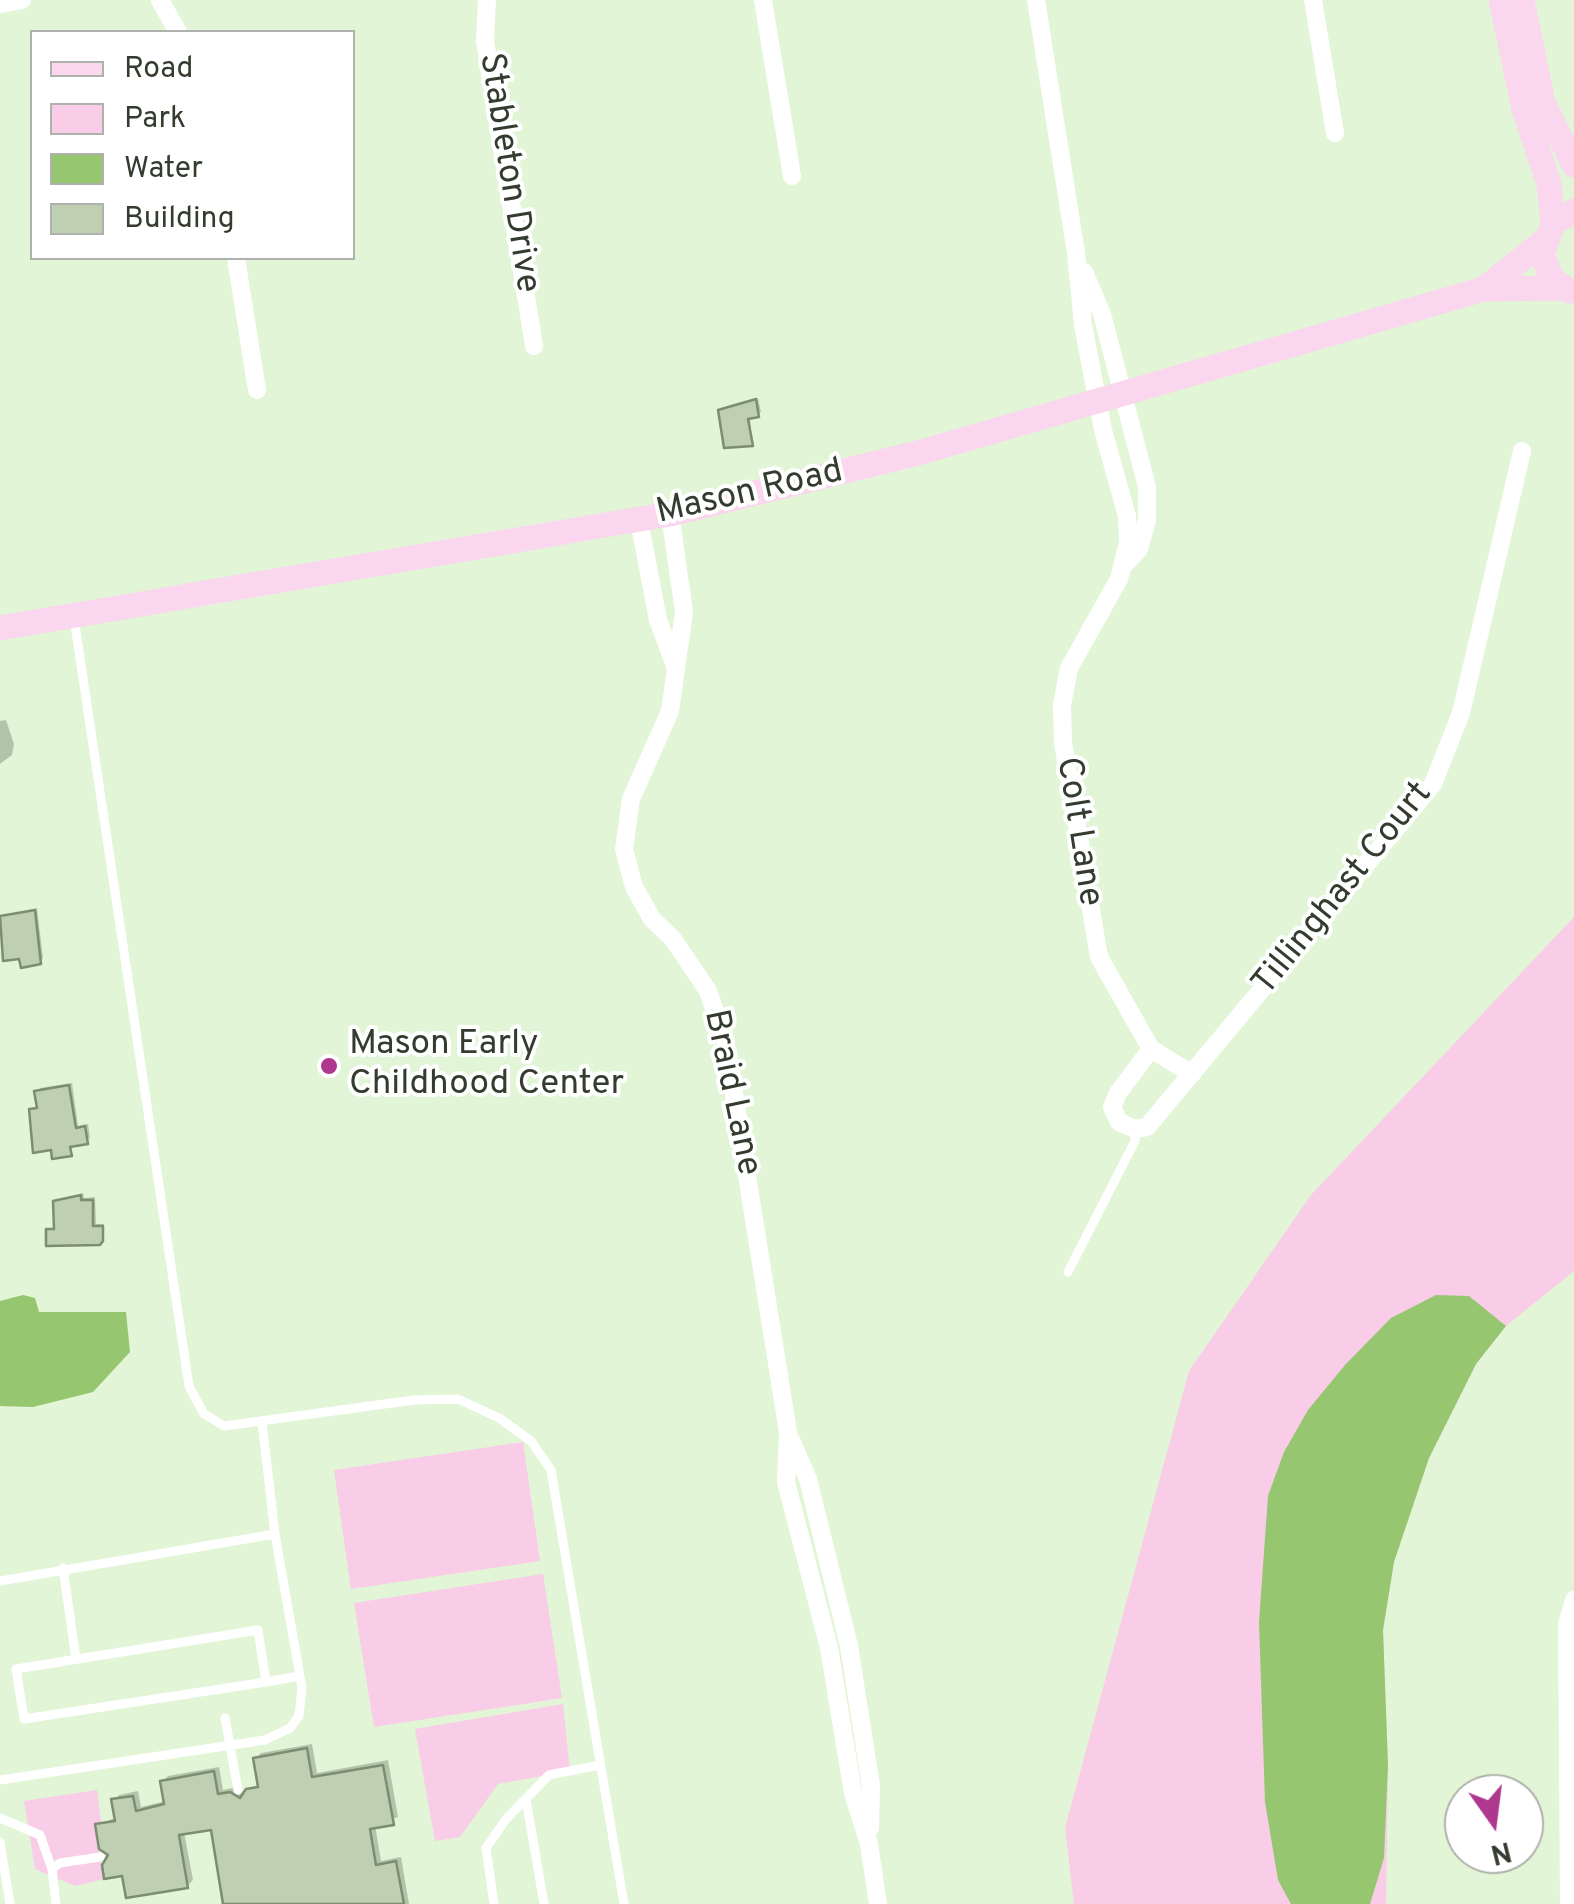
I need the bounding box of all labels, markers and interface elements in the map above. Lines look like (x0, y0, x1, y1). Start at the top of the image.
legend (30, 30, 355, 260)
street label: Stableton Drive (467, 50, 547, 296)
text: Road (124, 51, 193, 88)
text: Park (124, 101, 186, 138)
text: Water (124, 151, 203, 188)
text: Building (124, 201, 235, 238)
street label: Mason Road (653, 452, 847, 536)
street label: Colt Lane (1044, 754, 1110, 910)
street label: Tillinghast Court (1245, 775, 1443, 1005)
street label: Braid Lane (692, 1006, 768, 1180)
place label: Mason Early Childhood Center (349, 1025, 624, 1107)
marker: Mason Early Childhood Center (318, 1055, 340, 1077)
north arrow (1444, 1774, 1544, 1874)
text: N (1487, 1831, 1515, 1871)

